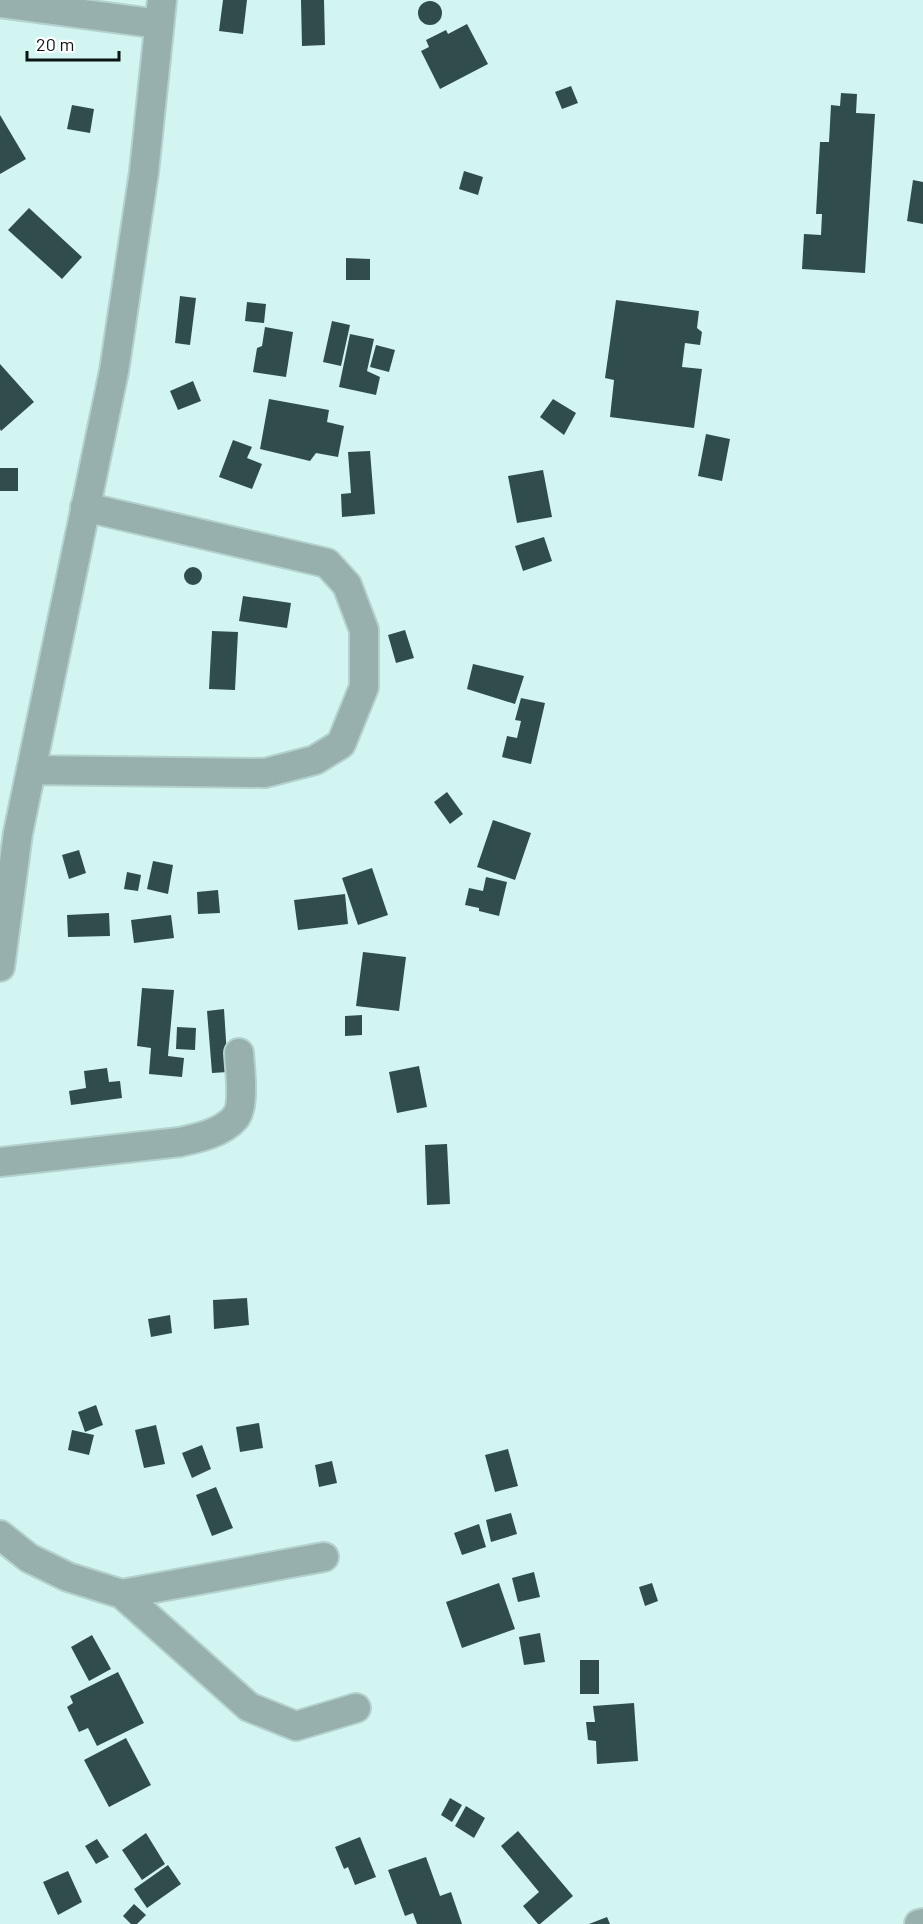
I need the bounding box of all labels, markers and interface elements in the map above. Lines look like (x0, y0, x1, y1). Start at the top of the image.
scale bar (27, 24, 118, 62)
text: 20 m (36, 33, 74, 55)

